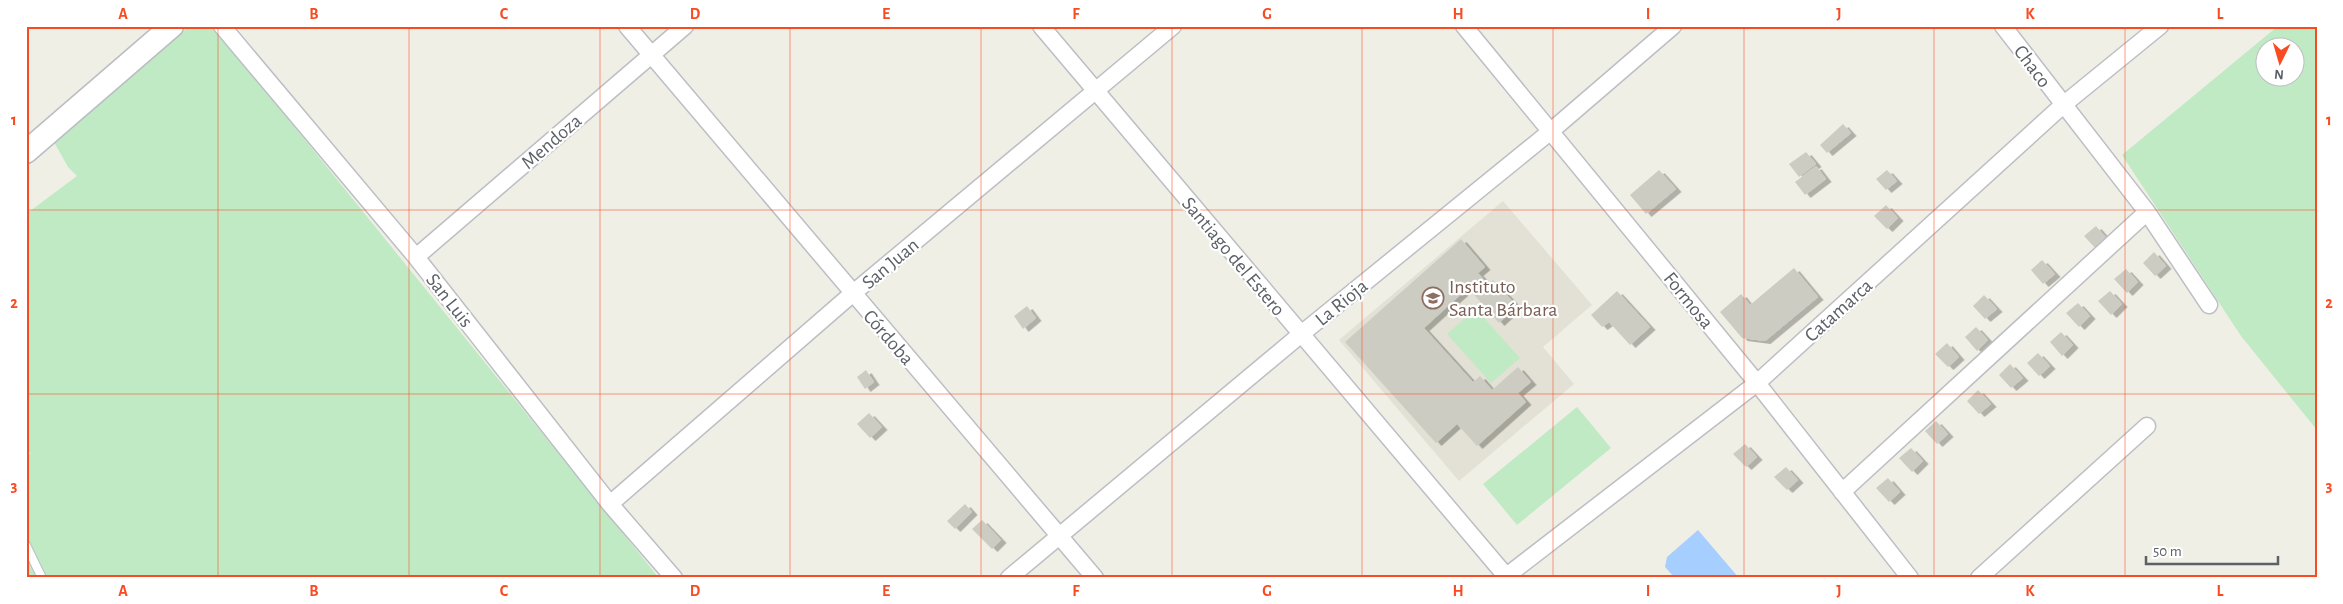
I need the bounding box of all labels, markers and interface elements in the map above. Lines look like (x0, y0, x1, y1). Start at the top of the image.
text: A (118, 6, 128, 22)
text: B (309, 6, 319, 22)
text: C (500, 6, 509, 22)
text: D (690, 6, 701, 22)
text: E (882, 6, 890, 22)
text: F (1072, 6, 1080, 22)
text: G (1262, 6, 1272, 22)
text: H (1452, 6, 1464, 22)
text: I (1646, 6, 1650, 22)
text: J (1836, 6, 1842, 22)
text: K (2025, 6, 2035, 22)
text: L (2217, 6, 2224, 22)
north arrow (2256, 38, 2306, 88)
street label: Chaco (2010, 42, 2054, 92)
text: N (2273, 67, 2284, 81)
street label: Mendoza (518, 110, 586, 173)
text: 1 (11, 112, 17, 128)
text: 1 (2326, 112, 2332, 128)
street label: Santiago del Estero (1178, 193, 1289, 320)
street label: San Juan (858, 234, 923, 293)
street label: Formosa (1660, 268, 1717, 333)
street label: San Luis (422, 270, 476, 331)
street label: Catamarca (1801, 275, 1876, 346)
street label: La Rioja (1312, 276, 1372, 330)
place label: Instituto Santa Bárbara (1449, 277, 1557, 320)
school or university icon: Instituto Santa Bárbara (1421, 286, 1445, 310)
text: 2 (10, 295, 18, 311)
text: 2 (2325, 295, 2333, 311)
street label: Córdoba (859, 306, 917, 369)
text: 3 (11, 478, 18, 494)
text: 3 (2326, 478, 2333, 494)
scale bar (2146, 534, 2278, 566)
text: 50 m (2153, 544, 2182, 559)
text: A (118, 583, 128, 599)
text: B (309, 583, 319, 599)
text: C (500, 583, 509, 599)
text: D (690, 583, 701, 599)
text: E (882, 583, 890, 599)
text: F (1072, 583, 1080, 599)
text: G (1262, 583, 1272, 599)
text: H (1452, 583, 1464, 599)
text: I (1646, 583, 1650, 599)
text: J (1836, 583, 1842, 599)
text: K (2025, 583, 2035, 599)
text: L (2217, 583, 2224, 599)

